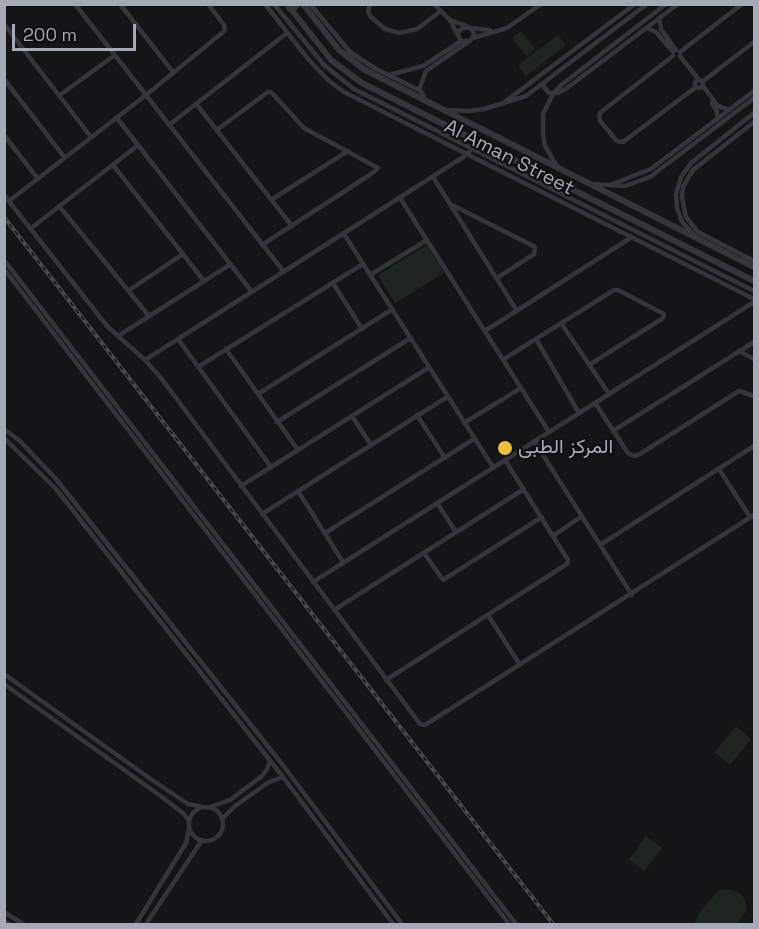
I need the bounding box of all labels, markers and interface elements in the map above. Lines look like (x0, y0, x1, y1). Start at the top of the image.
scale bar (15, 12, 140, 50)
text: 200 m (23, 23, 77, 46)
street label: Al Aman Street (440, 115, 578, 201)
place label: المركز الطبى (518, 436, 613, 460)
marker: المركز الطبى (496, 439, 514, 457)

